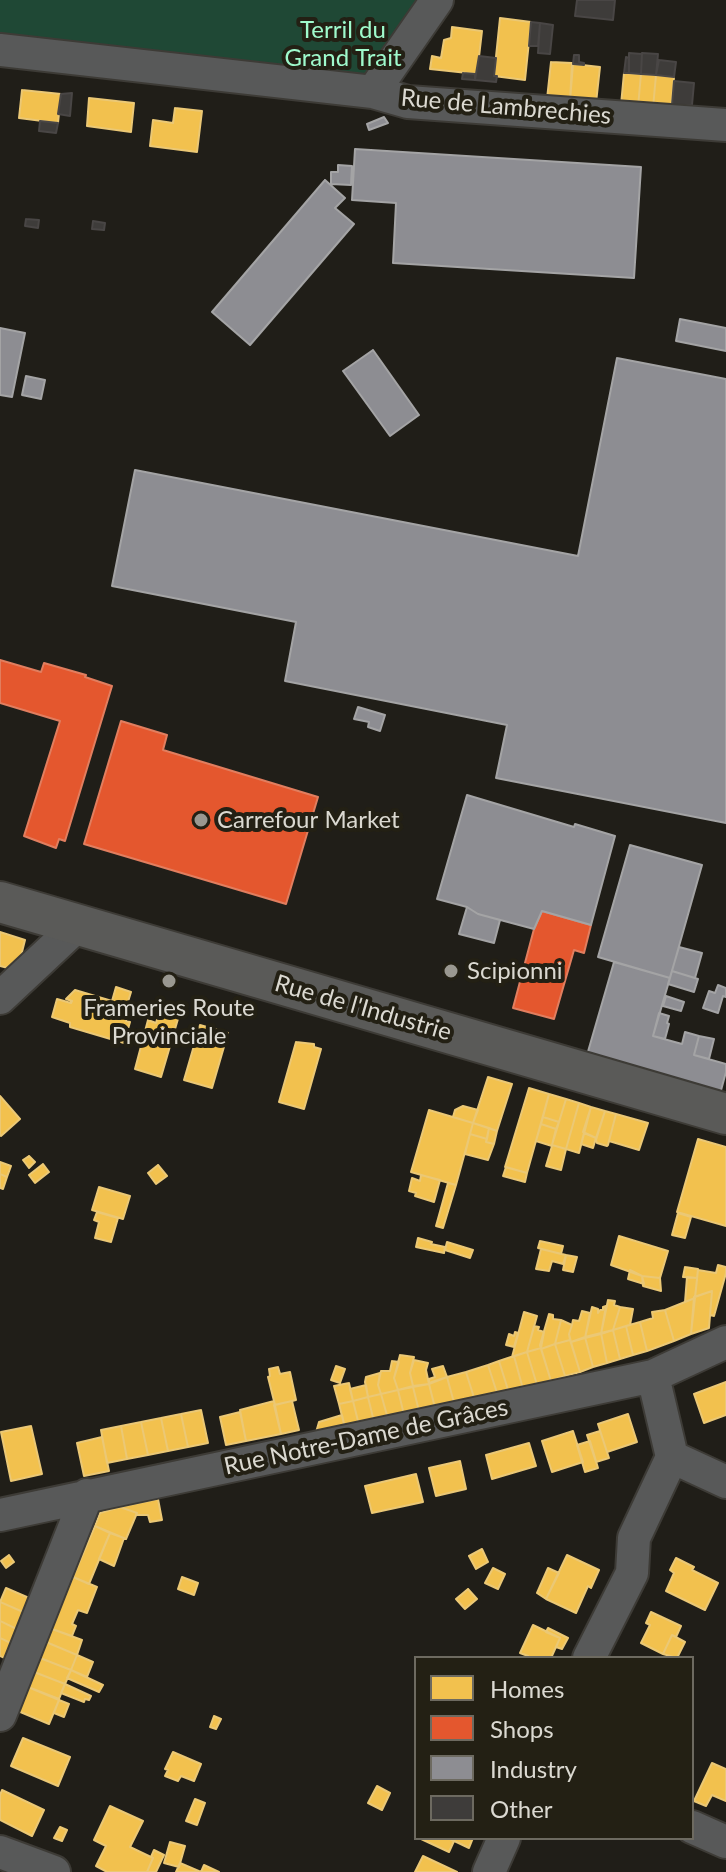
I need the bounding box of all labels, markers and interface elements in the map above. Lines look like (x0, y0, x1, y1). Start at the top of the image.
park label: Terril du Grand Trait (284, 16, 402, 72)
street label: Rue de Lambrechies (400, 83, 612, 131)
place label: Carrefour Market (217, 806, 400, 834)
marker: Carrefour Market (192, 811, 210, 829)
place label: Scipionni (467, 957, 563, 985)
marker: Scipionni (442, 962, 460, 980)
street label: Rue de l'Industrie (271, 969, 455, 1047)
marker: Frameries Route Provinciale (160, 972, 178, 990)
place label: Frameries Route Provinciale (83, 994, 255, 1050)
street label: Rue Notre-Dame de Grâces (222, 1393, 510, 1481)
legend (414, 1656, 694, 1840)
text: Homes (490, 1674, 564, 1703)
text: Shops (490, 1714, 554, 1743)
text: Industry (490, 1754, 577, 1783)
text: Other (490, 1794, 553, 1823)

